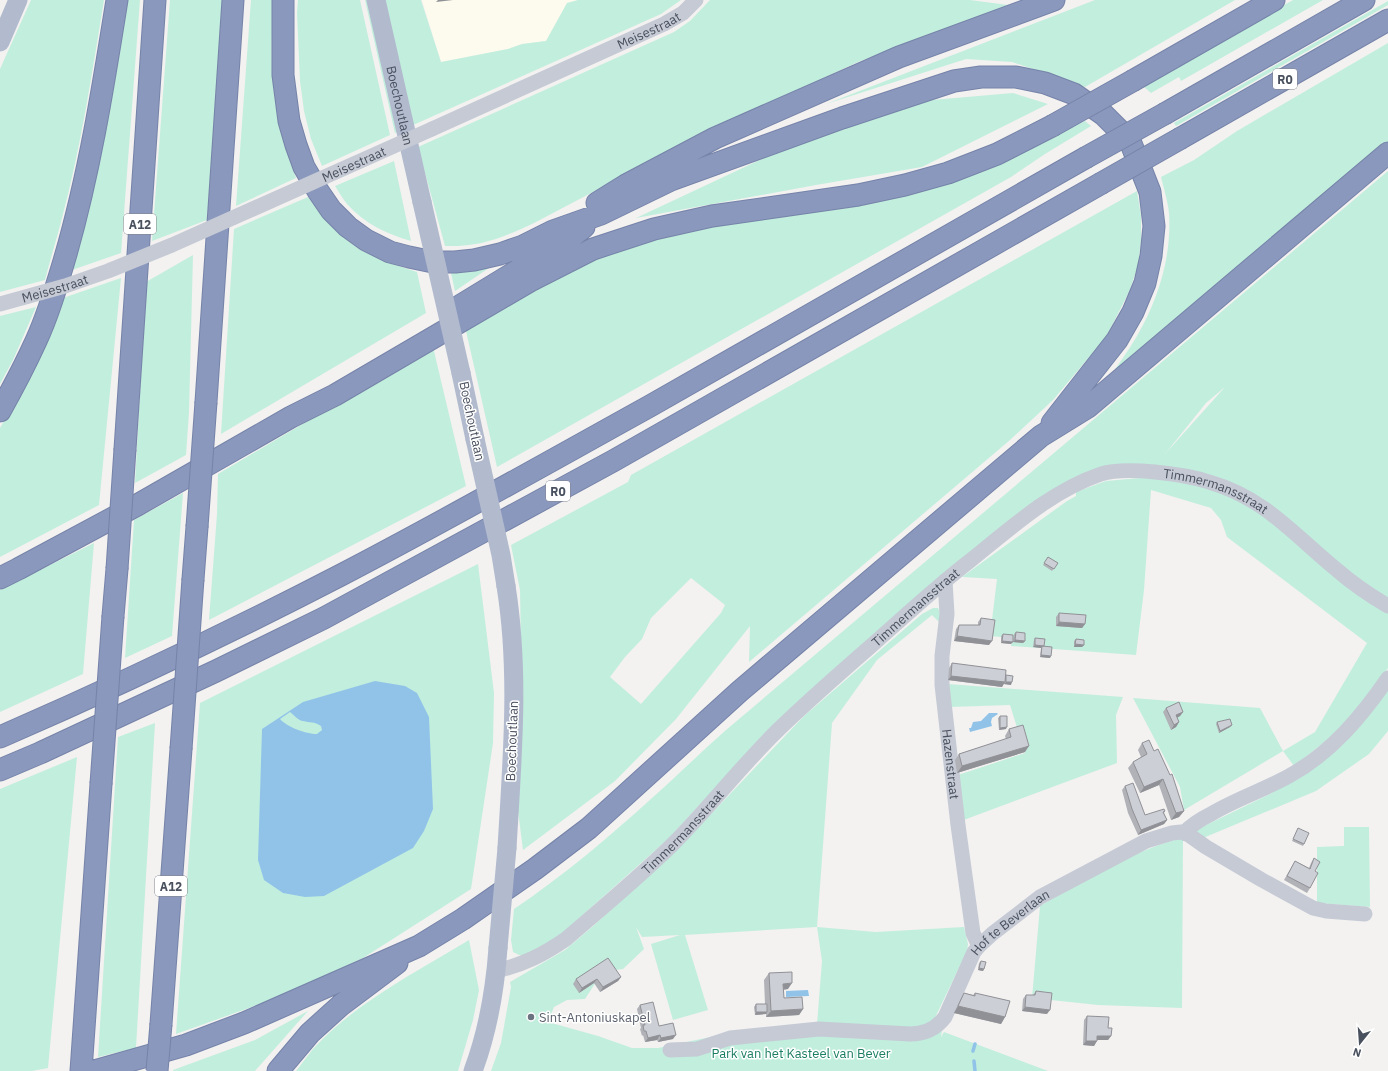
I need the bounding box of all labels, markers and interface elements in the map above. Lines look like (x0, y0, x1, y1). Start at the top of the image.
street label: Meisestraat (614, 8, 683, 53)
street label: Boechoutlaan (383, 64, 417, 147)
road number: R0 (1273, 69, 1297, 89)
street label: Meisestraat (319, 142, 388, 186)
road number: A12 (124, 214, 156, 234)
street label: Meisestraat (20, 270, 90, 306)
street label: Boechoutlaan (455, 380, 489, 462)
street label: Timmermansstraat (1162, 464, 1272, 517)
road number: R0 (546, 481, 570, 501)
street label: Timmermansstraat (868, 564, 963, 650)
street label: Boechoutlaan (502, 700, 522, 782)
street label: Hazenstraat (939, 728, 963, 800)
street label: Timmermansstraat (638, 786, 727, 878)
road number: A12 (155, 876, 187, 896)
street label: Hof te Beverlaan (966, 885, 1052, 959)
place label: Sint-Antoniuskapel (539, 1009, 651, 1026)
marker: Sint-Antoniuskapel (526, 1012, 536, 1022)
north arrow (1340, 1023, 1380, 1063)
park label: Park van het Kasteel van Bever (711, 1045, 891, 1062)
text: N (1351, 1045, 1363, 1060)

